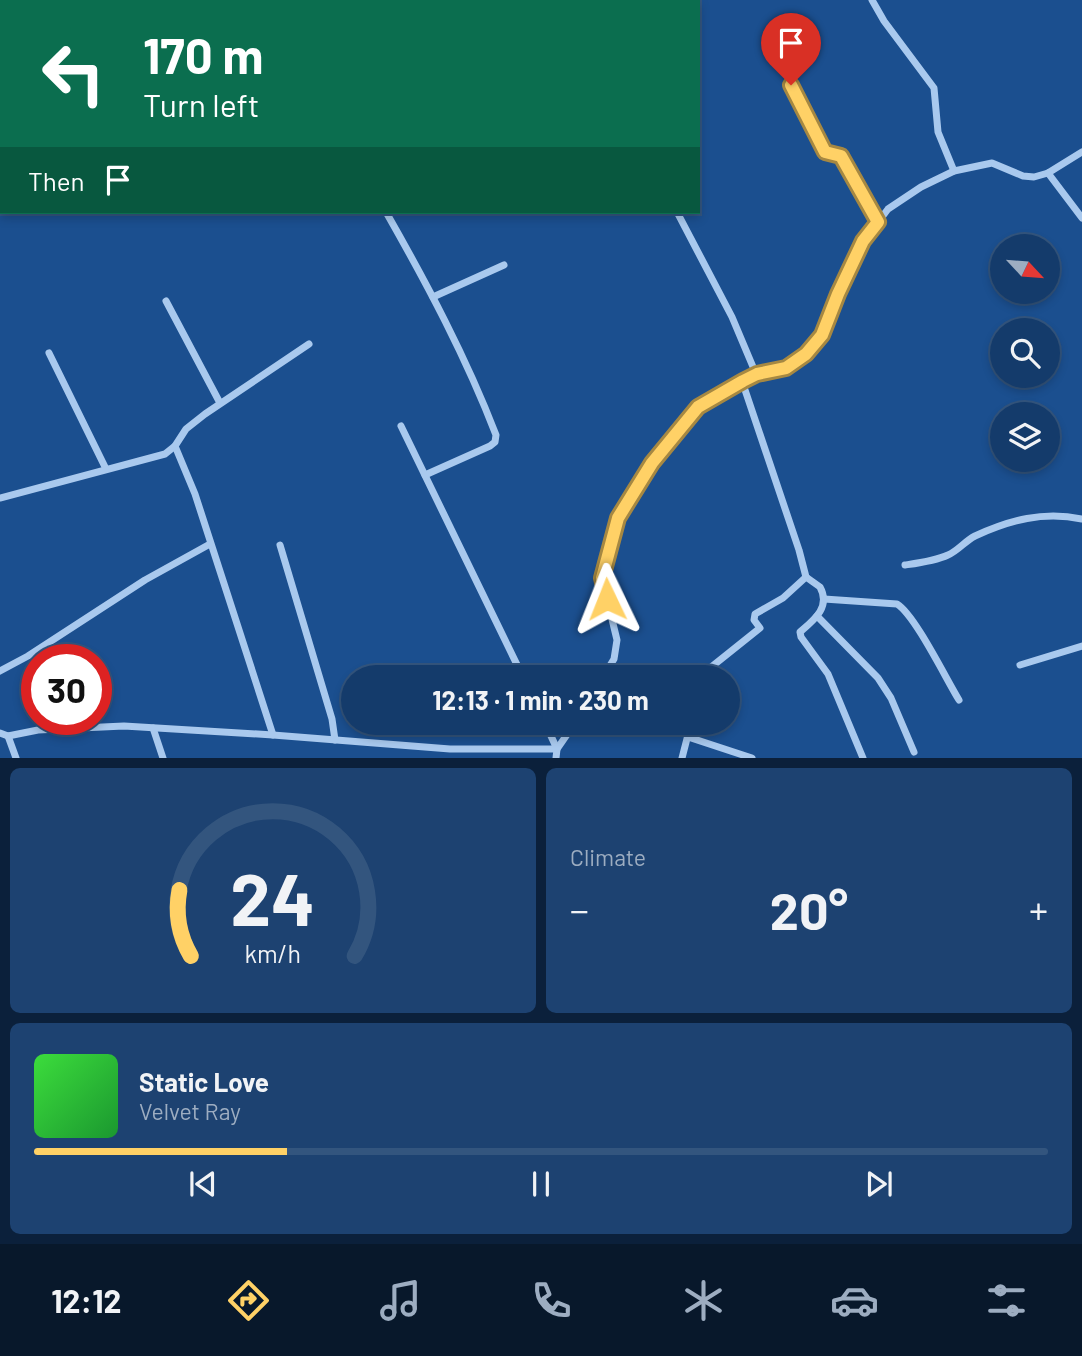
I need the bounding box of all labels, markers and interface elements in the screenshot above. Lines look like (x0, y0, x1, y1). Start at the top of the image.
pin (761, 13, 821, 85)
icon: arrive (772, 24, 810, 62)
text: 170 m (143, 25, 263, 84)
icon: left (28, 28, 119, 119)
text: Turn left (143, 85, 260, 123)
icon: arrive (99, 161, 137, 199)
text: Then (28, 165, 85, 196)
north arrow (990, 234, 1060, 304)
map controls (990, 234, 1060, 472)
button: search (990, 318, 1060, 388)
button: layers (990, 402, 1060, 472)
position arrow (570, 562, 644, 636)
speed limit sign: 30 (21, 644, 112, 735)
text: 12:13 · 1 min · 230 m (432, 684, 649, 715)
text: Climate (570, 843, 646, 871)
text: 24 (231, 854, 315, 942)
text: 20° (770, 878, 848, 940)
text: − (570, 886, 589, 932)
text: + (1029, 886, 1048, 932)
text: km/h (245, 938, 301, 968)
text: Static Love (139, 1066, 269, 1097)
text: Velvet Ray (139, 1097, 241, 1125)
icon: previous (184, 1165, 222, 1203)
icon: pause (522, 1165, 560, 1203)
icon: next (860, 1165, 898, 1203)
icon: directions (224, 1276, 273, 1325)
icon: music (376, 1276, 425, 1325)
icon: phone (527, 1276, 576, 1325)
icon: climate (679, 1276, 728, 1325)
icon: car (830, 1276, 879, 1325)
icon: filters (982, 1276, 1031, 1325)
text: 12:12 (51, 1281, 121, 1319)

